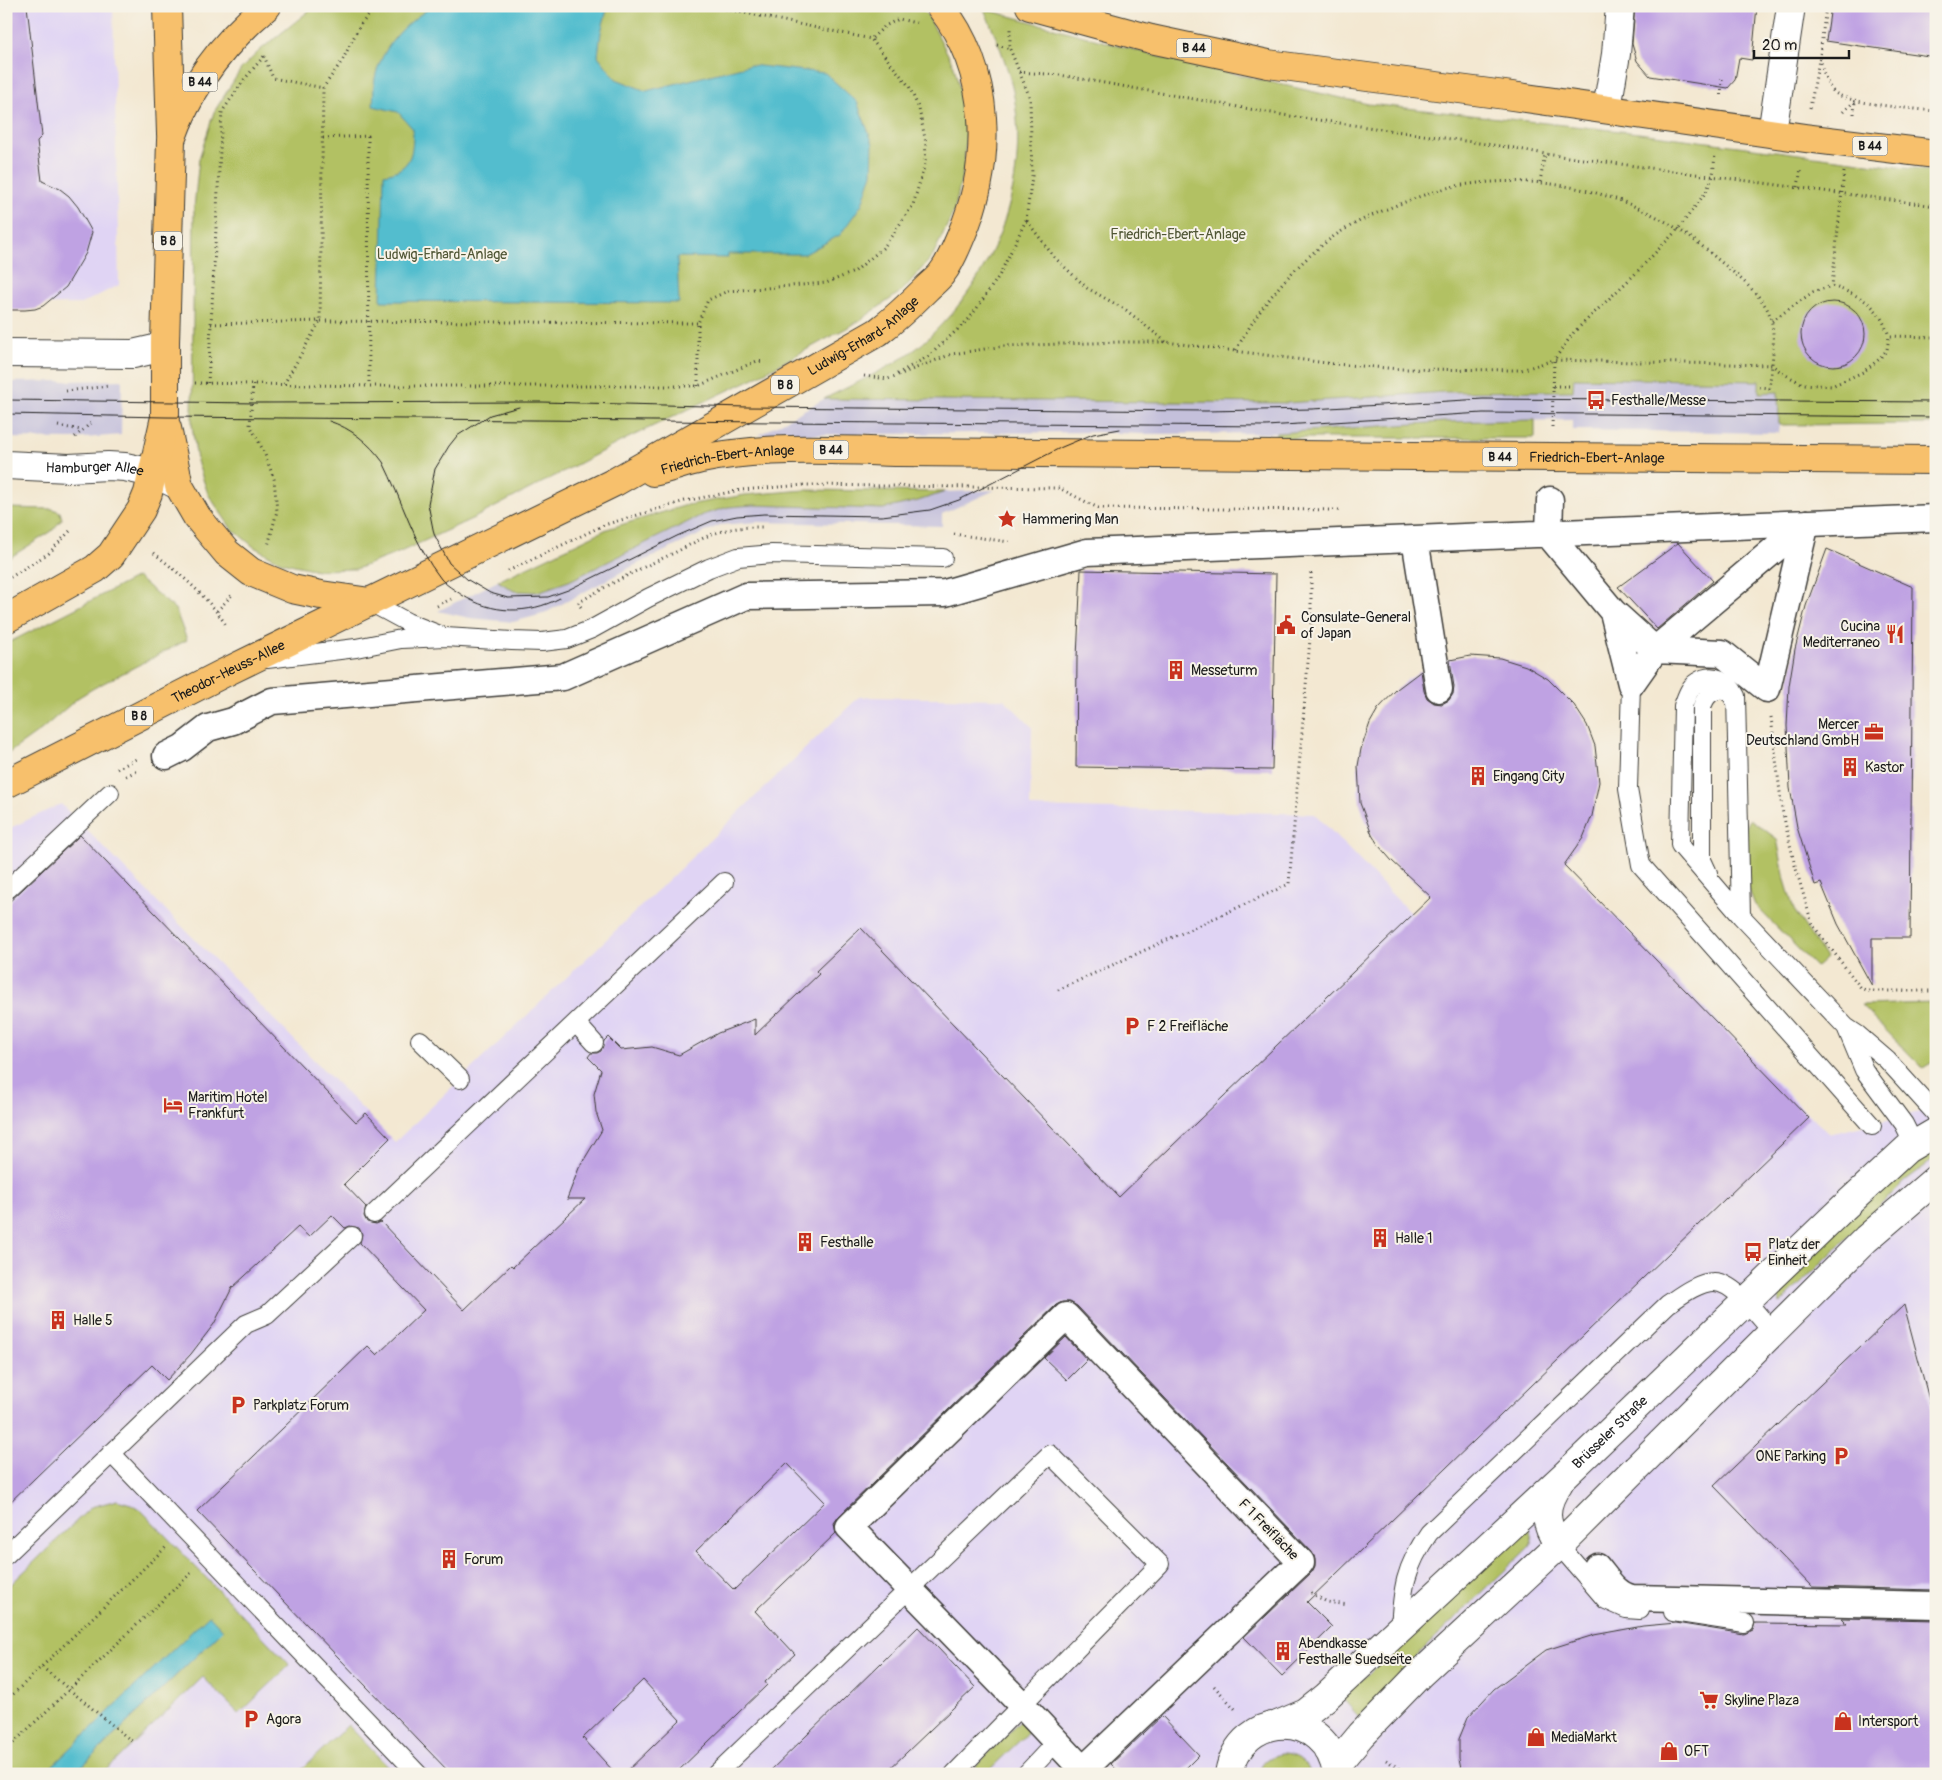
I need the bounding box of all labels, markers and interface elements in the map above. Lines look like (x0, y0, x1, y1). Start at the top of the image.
scale bar (1754, 28, 1850, 60)
text: 20 m (1762, 36, 1797, 55)
road number: B 44 (1176, 38, 1212, 58)
road number: B 44 (182, 72, 218, 91)
road number: B 44 (1852, 136, 1888, 156)
park label: Friedrich-Ebert-Anlage (1110, 226, 1246, 243)
road number: B 8 (154, 232, 182, 250)
park label: Ludwig-Erhard-Anlage (377, 246, 507, 263)
street label: Ludwig-Erhard-Anlage (805, 293, 923, 379)
road number: B 8 (771, 376, 799, 394)
bus stop icon: Festhalle/Messe (1585, 389, 1607, 411)
place label: Festhalle/Messe (1611, 392, 1706, 409)
road number: B 44 (814, 440, 848, 460)
street label: Friedrich-Ebert-Anlage (659, 442, 795, 479)
road number: B 44 (1482, 448, 1518, 467)
street label: Friedrich-Ebert-Anlage (1529, 449, 1665, 467)
street label: Hamburger Allee (45, 458, 145, 480)
place icon: Hammering Man (996, 508, 1018, 530)
place label: Hammering Man (1022, 511, 1119, 528)
place label: Consulate-General of Japan (1301, 609, 1411, 642)
public building icon: Consulate-General of Japan (1275, 614, 1297, 636)
place label: Cucina Mediterraneo (1803, 618, 1880, 651)
restaurant icon: Cucina Mediterraneo (1884, 623, 1906, 645)
street label: Theodor-Heuss-Allee (169, 637, 288, 707)
building icon: Messeturm (1165, 659, 1187, 681)
place label: Messeturm (1191, 662, 1258, 679)
road number: B 8 (125, 706, 153, 726)
place label: Mercer Deutschland GmbH (1746, 716, 1859, 749)
office icon: Mercer Deutschland GmbH (1863, 721, 1885, 743)
building icon: Kastor (1839, 756, 1861, 778)
place label: Kastor (1865, 759, 1904, 776)
building icon: Eingang City (1467, 765, 1489, 787)
place label: Eingang City (1493, 768, 1564, 785)
parking icon: F 2 Freifläche (1121, 1015, 1143, 1037)
place label: F 2 Freifläche (1147, 1018, 1228, 1035)
place label: Maritim Hotel Frankfurt (188, 1089, 268, 1122)
hotel icon: Maritim Hotel Frankfurt (162, 1094, 184, 1116)
building icon: Halle 1 (1369, 1227, 1391, 1249)
place label: Halle 1 (1395, 1230, 1432, 1247)
building icon: Festhalle (794, 1231, 816, 1253)
place label: Festhalle (820, 1234, 874, 1251)
place label: Platz der Einheit (1768, 1236, 1820, 1269)
bus stop icon: Platz der Einheit (1742, 1241, 1764, 1263)
building icon: Halle 5 (47, 1309, 69, 1331)
place label: Halle 5 (73, 1312, 113, 1329)
street label: Brüsseler Straße (1569, 1392, 1651, 1472)
parking icon: Parkplatz Forum (227, 1394, 249, 1416)
place label: Parkplatz Forum (253, 1397, 349, 1414)
parking icon: ONE Parking (1830, 1445, 1852, 1467)
place label: ONE Parking (1755, 1448, 1826, 1465)
street label: F 1 Freifläche (1235, 1495, 1302, 1564)
building icon: Forum (438, 1548, 460, 1570)
place label: Forum (464, 1551, 503, 1568)
place label: Abendkasse Festhalle Suedseite (1298, 1635, 1412, 1668)
building icon: Abendkasse Festhalle Suedseite (1272, 1640, 1294, 1662)
supermarket icon: Skyline Plaza (1698, 1689, 1720, 1711)
place label: Skyline Plaza (1724, 1692, 1799, 1709)
parking icon: Agora (240, 1708, 262, 1730)
shop icon: Intersport (1832, 1710, 1854, 1732)
place label: Agora (266, 1711, 301, 1728)
place label: Intersport (1858, 1713, 1919, 1730)
shop icon: MediaMarkt (1525, 1726, 1547, 1748)
place label: MediaMarkt (1551, 1729, 1617, 1746)
shop icon: OFT (1658, 1740, 1680, 1762)
place label: OFT (1684, 1743, 1709, 1760)

